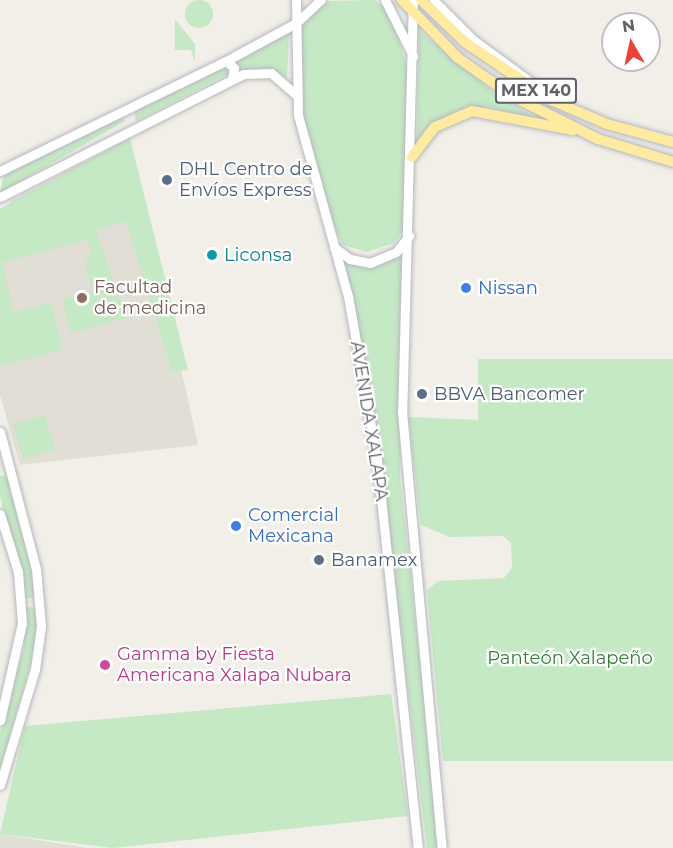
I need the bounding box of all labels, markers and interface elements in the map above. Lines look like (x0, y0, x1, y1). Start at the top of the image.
north arrow (601, 12, 661, 72)
text: N (621, 15, 636, 36)
road number: MEX 140 (494, 78, 578, 104)
place label: DHL Centro de Envíos Express (179, 159, 313, 201)
marker: DHL Centro de Envíos Express (160, 173, 174, 187)
place label: Liconsa (224, 244, 292, 266)
marker: Liconsa (205, 248, 219, 262)
place label: Facultad de medicina (94, 277, 206, 320)
place label: Nissan (478, 277, 538, 299)
marker: Nissan (459, 281, 473, 295)
marker: Facultad de medicina (75, 291, 89, 305)
street label: AVENIDA XALAPA (346, 339, 392, 503)
place label: BBVA Bancomer (434, 383, 585, 405)
marker: BBVA Bancomer (415, 387, 429, 401)
place label: Comercial Mexicana (248, 505, 339, 548)
marker: Comercial Mexicana (229, 519, 243, 533)
place label: Banamex (331, 549, 417, 571)
marker: Banamex (312, 553, 326, 567)
place label: Gamma by Fiesta Americana Xalapa Nubara (117, 644, 352, 686)
park label: Panteón Xalapeño (487, 647, 653, 669)
marker: Gamma by Fiesta Americana Xalapa Nubara (98, 658, 112, 672)

